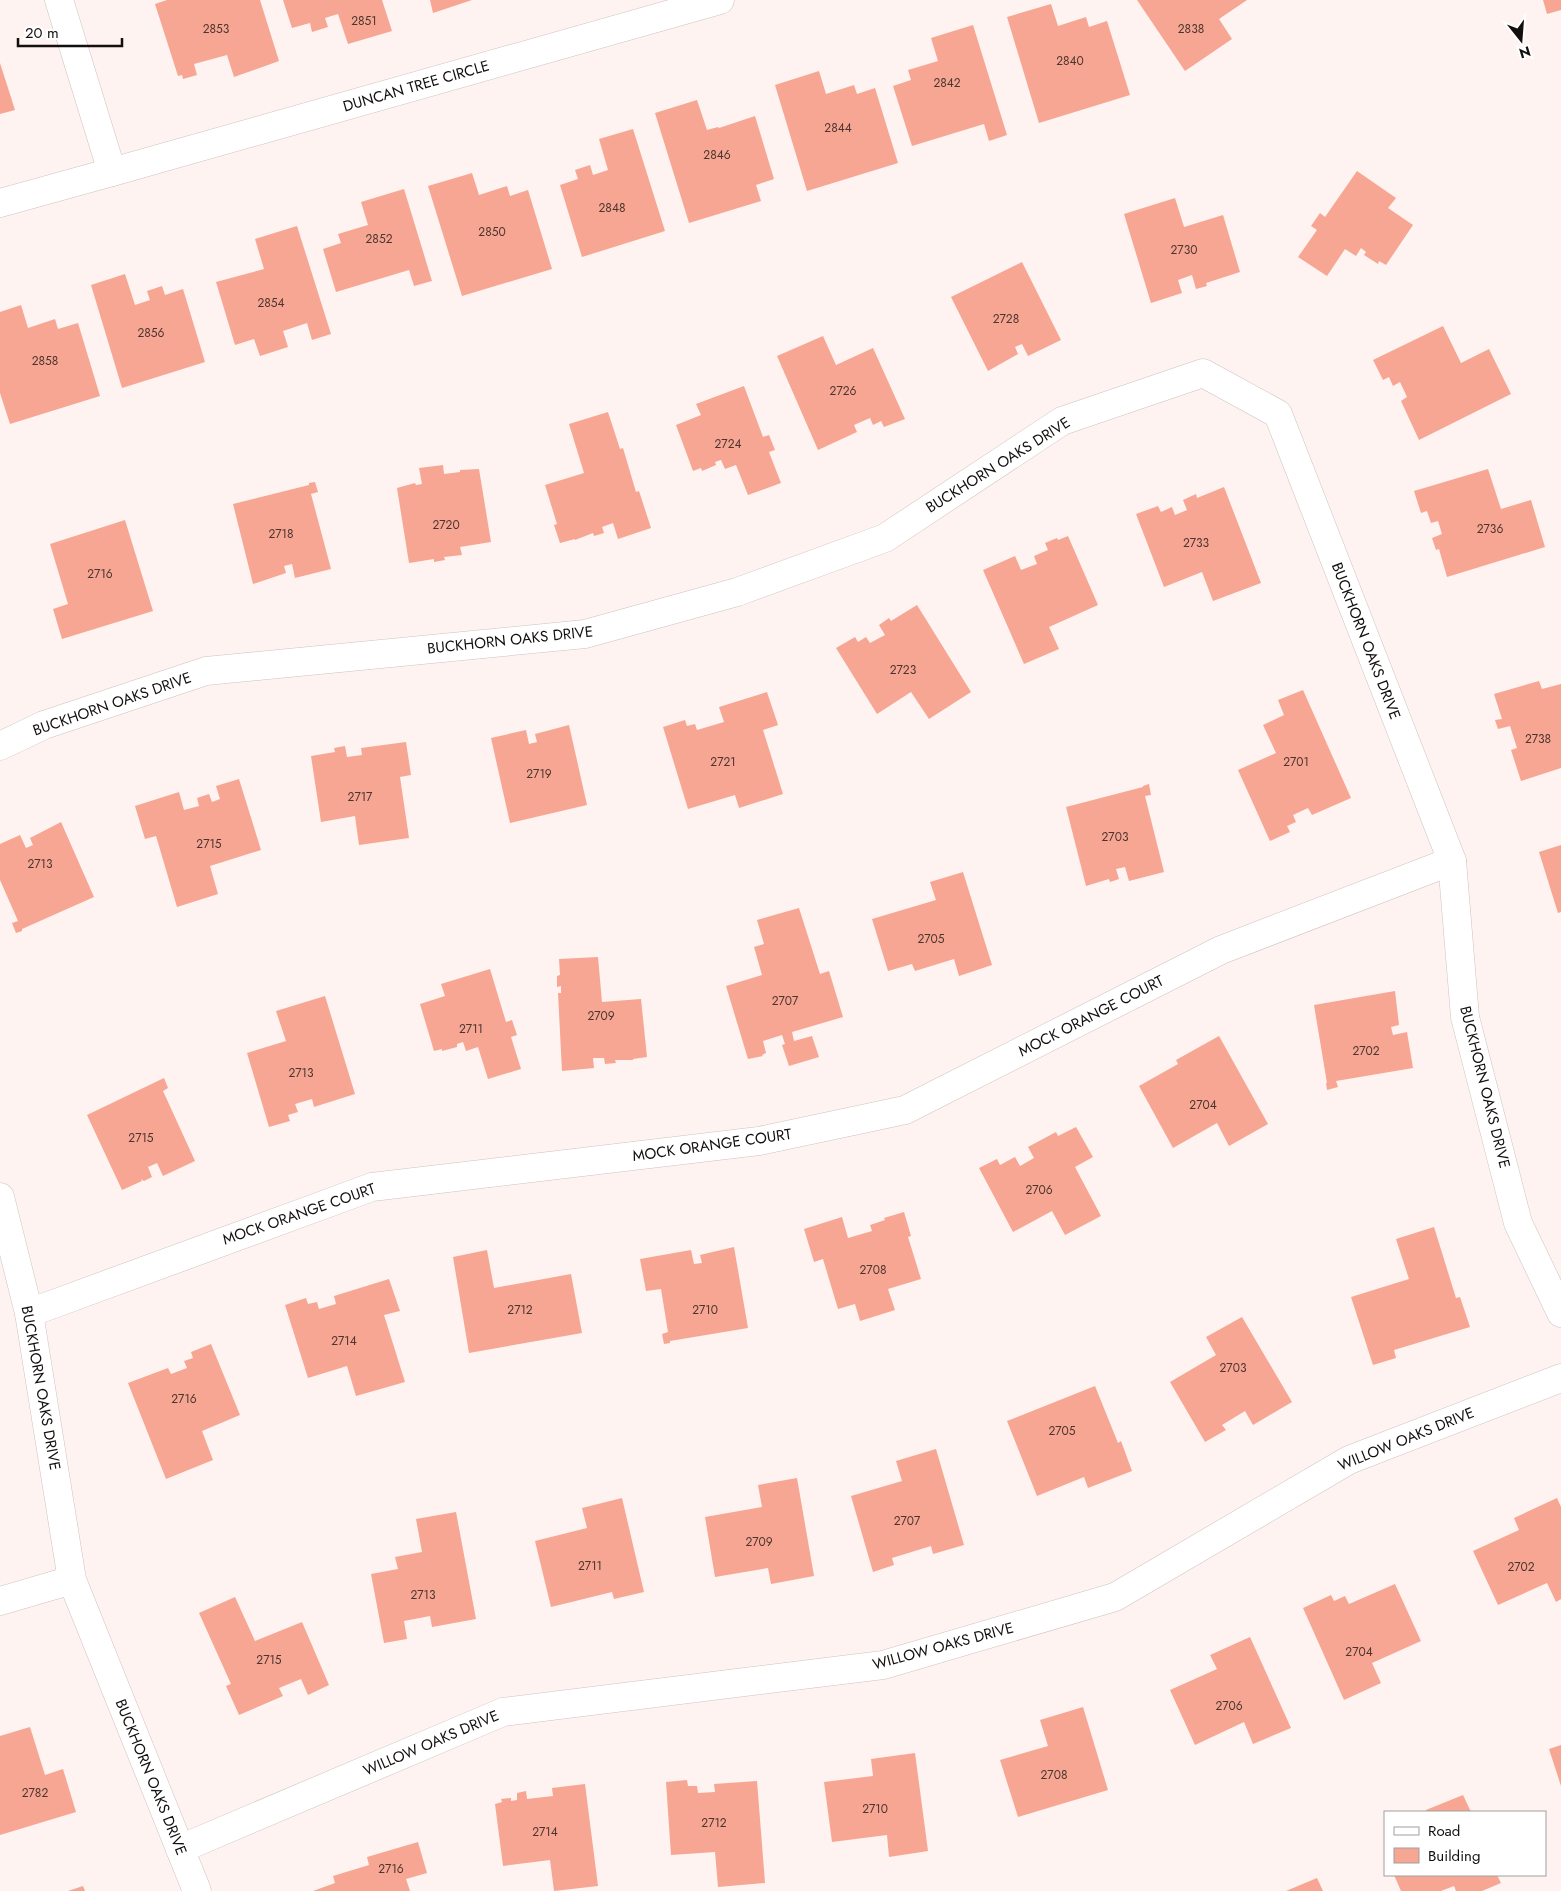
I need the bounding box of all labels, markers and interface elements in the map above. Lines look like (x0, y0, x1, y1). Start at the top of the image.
house number: 2851 (351, 12, 377, 30)
scale bar (18, 15, 121, 47)
north arrow (1496, 15, 1546, 65)
house number: 2853 (203, 20, 230, 38)
house number: 2838 (1178, 20, 1204, 38)
text: 20 m (25, 22, 59, 44)
text: N (1517, 41, 1533, 64)
house number: 2840 (1056, 52, 1084, 70)
street label: DUNCAN TREE CIRCLE (340, 55, 492, 117)
house number: 2842 (933, 74, 961, 92)
house number: 2844 (824, 119, 852, 137)
house number: 2846 (703, 146, 731, 164)
house number: 2848 (599, 199, 625, 217)
house number: 2850 (478, 223, 506, 241)
house number: 2852 (366, 230, 393, 248)
house number: 2730 (1171, 241, 1197, 259)
house number: 2854 (257, 294, 285, 312)
house number: 2728 (993, 310, 1019, 328)
house number: 2856 (137, 324, 165, 342)
house number: 2858 (32, 352, 58, 370)
house number: 2726 (830, 382, 857, 400)
street label: BUCKHORN OAKS DRIVE (922, 412, 1074, 518)
house number: 2724 (715, 435, 741, 453)
house number: 2720 (432, 516, 460, 534)
house number: 2736 (1477, 520, 1503, 538)
house number: 2718 (268, 525, 294, 543)
house number: 2733 (1183, 534, 1210, 552)
street label: BUCKHORN OAKS DRIVE (1326, 559, 1406, 723)
house number: 2716 (87, 565, 113, 583)
street label: BUCKHORN OAKS DRIVE (426, 620, 594, 660)
house number: 2723 (890, 661, 917, 679)
street label: BUCKHORN OAKS DRIVE (30, 666, 194, 742)
house number: 2738 (1525, 730, 1551, 748)
house number: 2721 (710, 753, 736, 771)
house number: 2701 (1283, 753, 1309, 771)
house number: 2719 (526, 765, 552, 783)
house number: 2717 (348, 788, 373, 806)
house number: 2703 (1102, 828, 1129, 846)
house number: 2715 (196, 835, 222, 853)
house number: 2713 (27, 855, 53, 873)
house number: 2705 (917, 930, 945, 948)
street label: MOCK ORANGE COURT (1015, 970, 1167, 1062)
house number: 2707 (772, 992, 799, 1010)
street label: BUCKHORN OAKS DRIVE (1454, 1004, 1516, 1170)
house number: 2709 (587, 1007, 615, 1025)
house number: 2711 (459, 1020, 483, 1038)
house number: 2702 (1352, 1042, 1380, 1060)
house number: 2713 (288, 1064, 314, 1082)
house number: 2704 (1189, 1096, 1217, 1114)
street label: MOCK ORANGE COURT (631, 1123, 793, 1167)
house number: 2715 (128, 1129, 154, 1147)
street label: MOCK ORANGE COURT (220, 1177, 378, 1250)
house number: 2706 (1025, 1181, 1053, 1199)
house number: 2708 (860, 1261, 886, 1279)
house number: 2712 (507, 1301, 533, 1319)
house number: 2710 (692, 1301, 718, 1319)
street label: BUCKHORN OAKS DRIVE (16, 1304, 66, 1472)
house number: 2714 (331, 1332, 357, 1350)
house number: 2703 (1220, 1359, 1247, 1377)
house number: 2716 (171, 1390, 197, 1408)
street label: WILLOW OAKS DRIVE (1335, 1402, 1477, 1476)
house number: 2705 (1048, 1422, 1076, 1440)
house number: 2707 (894, 1512, 921, 1530)
house number: 2709 (745, 1533, 773, 1551)
house number: 2711 (578, 1557, 602, 1575)
house number: 2702 (1507, 1558, 1535, 1576)
house number: 2713 (410, 1586, 436, 1604)
street label: WILLOW OAKS DRIVE (870, 1617, 1016, 1675)
house number: 2704 (1345, 1643, 1373, 1661)
house number: 2715 (256, 1651, 282, 1669)
street label: BUCKHORN OAKS DRIVE (110, 1696, 192, 1858)
house number: 2706 (1215, 1697, 1243, 1715)
street label: WILLOW OAKS DRIVE (360, 1704, 502, 1782)
house number: 2708 (1041, 1766, 1067, 1784)
house number: 2782 (22, 1784, 48, 1802)
house number: 2710 (862, 1800, 888, 1818)
legend (1384, 1811, 1546, 1876)
house number: 2712 (701, 1814, 727, 1832)
text: Road (1428, 1820, 1460, 1842)
house number: 2714 (532, 1823, 558, 1841)
text: Building (1428, 1845, 1480, 1867)
house number: 2716 (378, 1860, 404, 1878)

